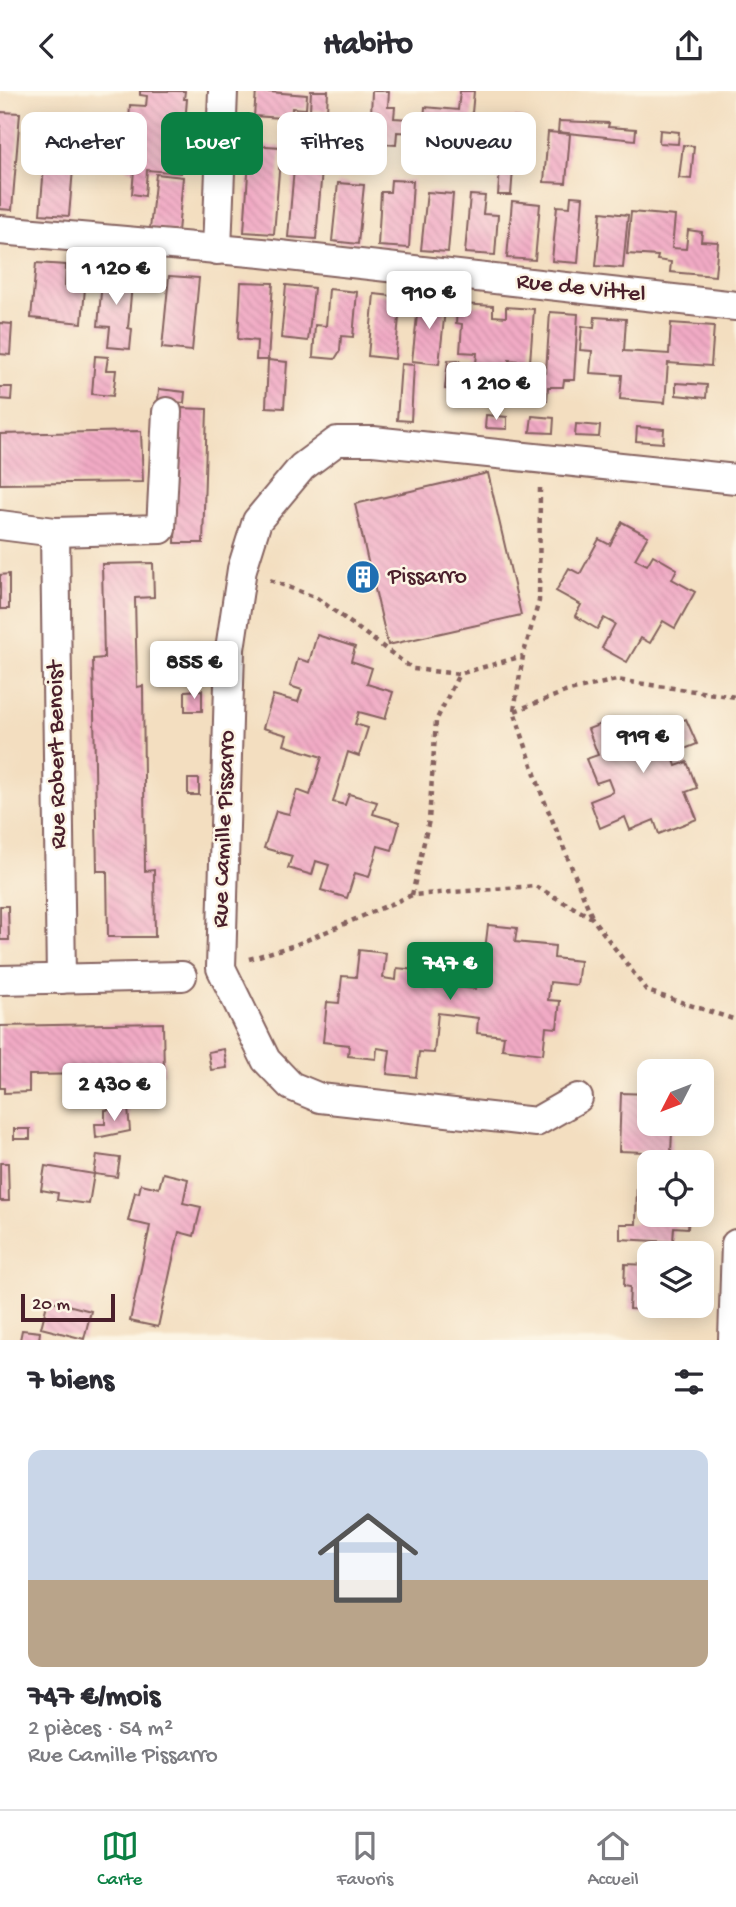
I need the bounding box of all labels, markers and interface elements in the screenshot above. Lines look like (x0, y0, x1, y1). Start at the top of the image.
icon: back (28, 27, 66, 65)
text: Habito (323, 27, 413, 65)
icon: share (670, 27, 708, 65)
chip: Acheter (21, 112, 147, 175)
chip: Louer (161, 112, 263, 175)
chip: Filtres (277, 112, 387, 175)
chip: Nouveau (401, 112, 536, 175)
pin: 1 120 € (51, 247, 181, 307)
text: 1 120 € (82, 256, 150, 283)
street label: Rue de Vittel (515, 268, 647, 310)
pin: 910 € (380, 271, 478, 331)
text: 910 € (402, 280, 456, 307)
pin: 1 210 € (431, 363, 561, 422)
text: 1 210 € (462, 371, 530, 398)
building icon: Pissarro (344, 558, 382, 596)
place label: Pissarro (387, 563, 467, 592)
pin: 855 € (145, 641, 243, 701)
text: 855 € (166, 650, 222, 677)
street label: Rue Robert Benoist (42, 658, 74, 849)
pin: 919 € (594, 715, 692, 775)
text: 919 € (617, 724, 669, 751)
street label: Rue Camille Pissarro (207, 730, 243, 928)
pin: 747 € (401, 943, 499, 1002)
text: 747 € (423, 951, 477, 978)
north arrow (637, 1059, 714, 1136)
map controls (637, 1059, 714, 1318)
pin: 2 430 € (49, 1063, 179, 1123)
text: 2 430 € (78, 1072, 150, 1099)
button: locate (637, 1150, 714, 1227)
button: layers (637, 1241, 714, 1318)
scale bar (21, 1291, 116, 1323)
text: 20 m (32, 1294, 70, 1317)
icon: filters (670, 1363, 708, 1401)
text: 7 biens (28, 1365, 114, 1400)
icon: home (305, 1495, 431, 1621)
text: 747 €/mois (28, 1681, 160, 1716)
text: 2 pièces · 54 m² (28, 1716, 173, 1743)
text: Rue Camille Pissarro (28, 1743, 218, 1770)
tab: Carte (97, 1827, 142, 1892)
tab: Favoris (337, 1827, 393, 1892)
tab: Accueil (588, 1827, 639, 1892)

